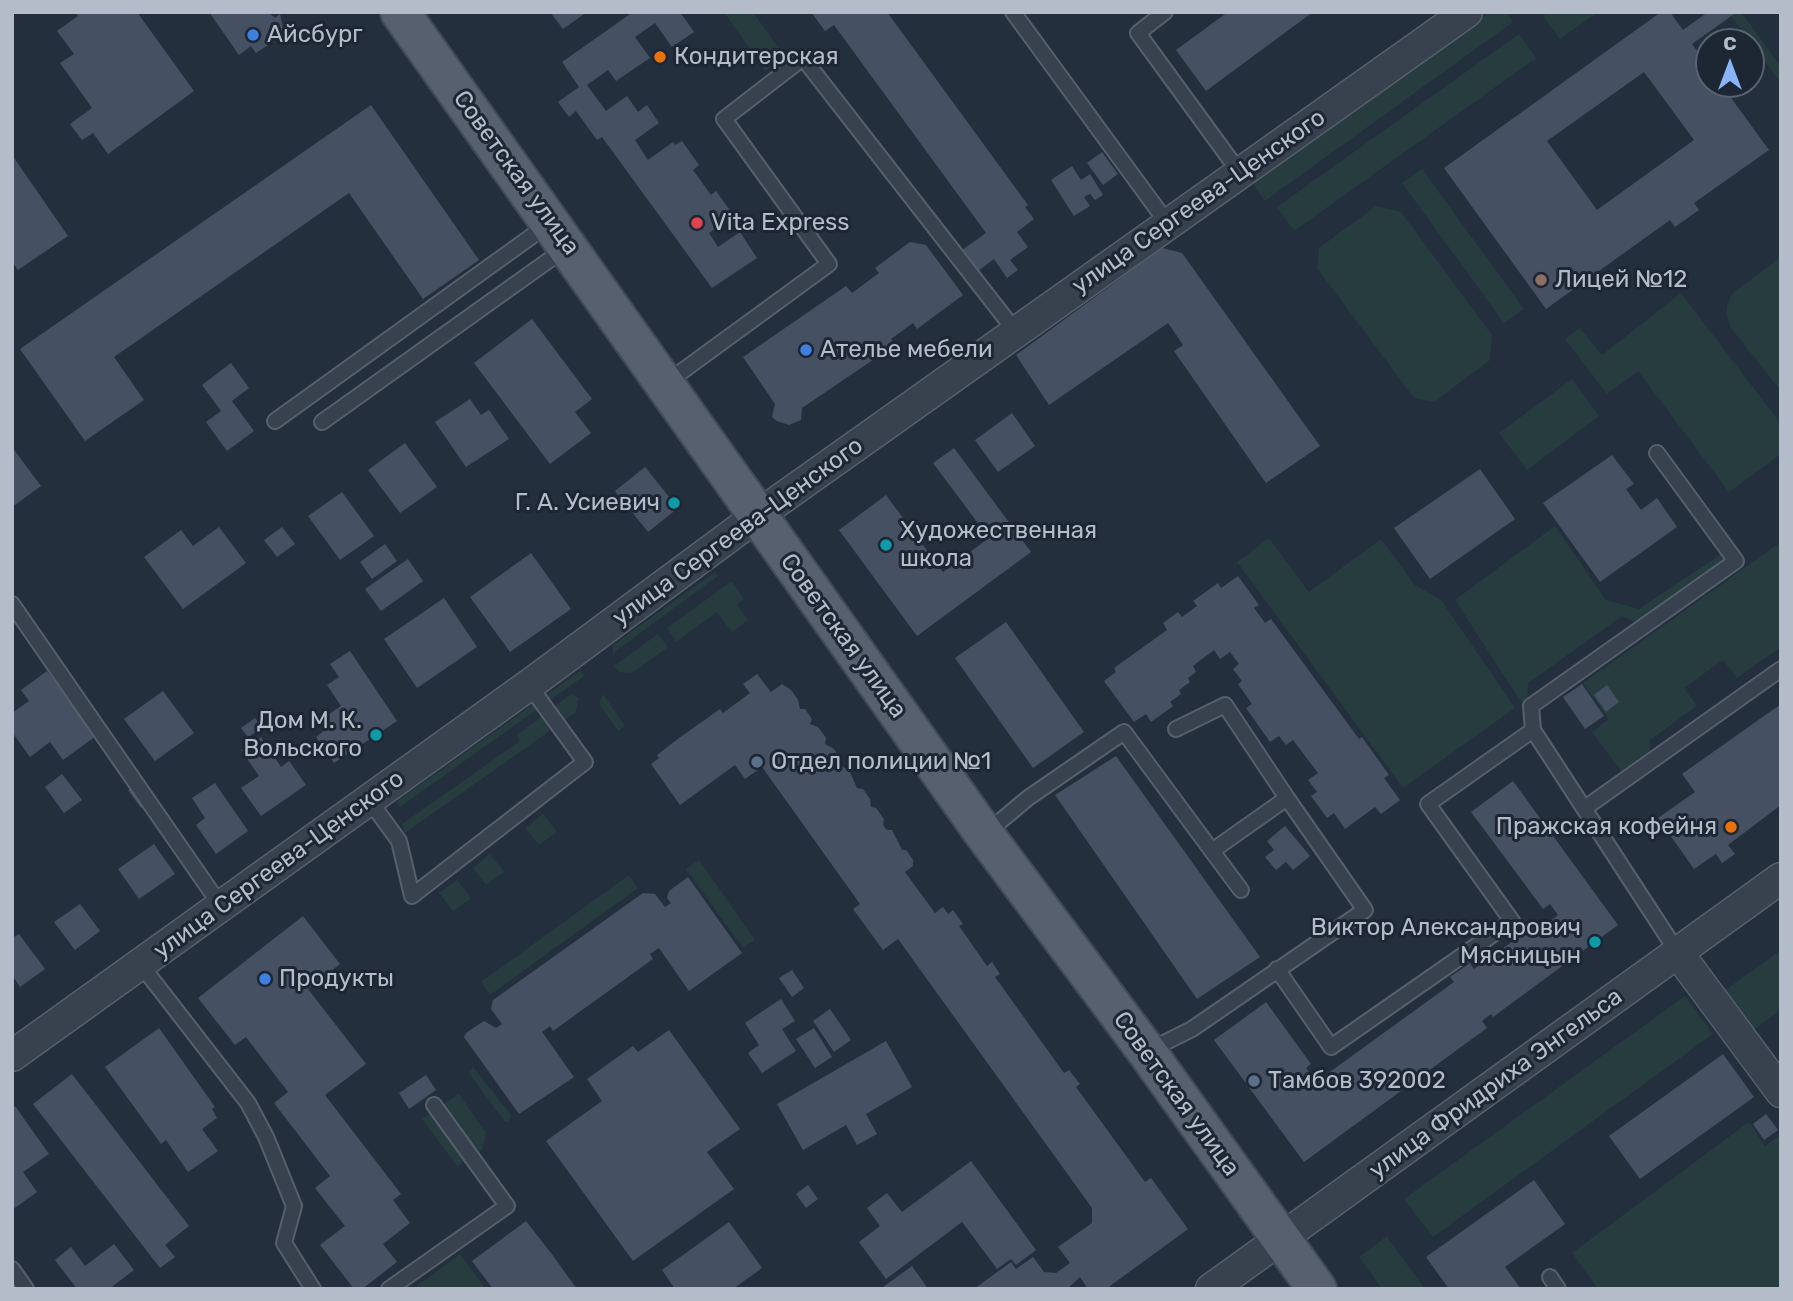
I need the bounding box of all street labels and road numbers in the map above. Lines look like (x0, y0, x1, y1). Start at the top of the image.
street label: Советская улица (447, 85, 585, 261)
street label: улица Сергеева-Ценского (1067, 103, 1331, 301)
street label: улица Сергеева-Ценского (607, 431, 869, 633)
street label: Советская улица (774, 548, 912, 724)
street label: улица Сергеева-Ценского (148, 764, 410, 966)
street label: улица Фридриха Энгельса (1364, 983, 1628, 1185)
street label: Советская улица (1107, 1006, 1245, 1182)

